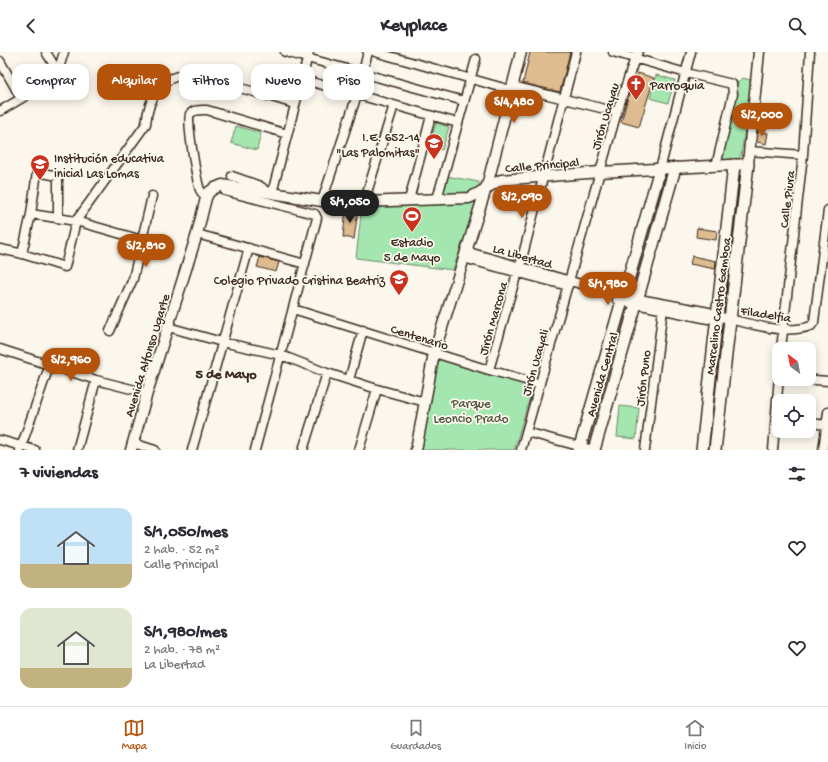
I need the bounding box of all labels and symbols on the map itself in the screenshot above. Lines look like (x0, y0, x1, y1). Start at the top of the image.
church icon: Parroquia (625, 73, 647, 101)
place label: Parroquia (649, 79, 705, 94)
street label: Jirón Ucayau (589, 81, 624, 152)
pin: S/4,480 (477, 90, 551, 124)
pin: S/2,000 (725, 103, 799, 137)
place label: I.E. 652-14 "Las Palomitas" (336, 131, 420, 161)
school or university icon: I.E. 652-14 "Las Palomitas" (423, 132, 445, 160)
place label: Institución educativa inicial Las Lomas (54, 152, 165, 182)
school or university icon: Institución educativa inicial Las Lomas (29, 153, 51, 181)
street label: Calle Principal (505, 156, 580, 177)
street label: Calle Piura (778, 169, 800, 229)
pin: S/2,090 (485, 185, 559, 219)
pin: S/1,050 (313, 190, 387, 224)
sports icon: Estadio 5 de Mayo (401, 205, 423, 233)
pin: S/2,810 (109, 234, 183, 268)
place label: Estadio 5 de Mayo (384, 236, 441, 266)
street label: Marcelino Castro Gamboa (704, 236, 735, 376)
street label: La Libertad (491, 242, 555, 273)
school or university icon: Colegio Privado Cristina Beatriz (388, 268, 410, 296)
pin: S/1,980 (571, 272, 645, 306)
place label: Colegio Privado Cristina Beatriz (214, 274, 386, 289)
street label: Jirón Marcona (477, 279, 512, 357)
street label: Avenida Alfonso Ugarte (123, 292, 174, 419)
street label: Filadelfia (738, 304, 793, 327)
street label: Centenario (389, 323, 450, 354)
street label: Jirón Ucayali (520, 327, 553, 398)
street label: Avenida Central (584, 331, 623, 419)
north arrow (772, 342, 816, 386)
pin: S/2,960 (34, 348, 108, 382)
street label: Jirón Puno (634, 349, 655, 407)
district label: 5 de Mayo (195, 367, 257, 384)
park label: Parque Leoncio Prado (434, 397, 509, 427)

